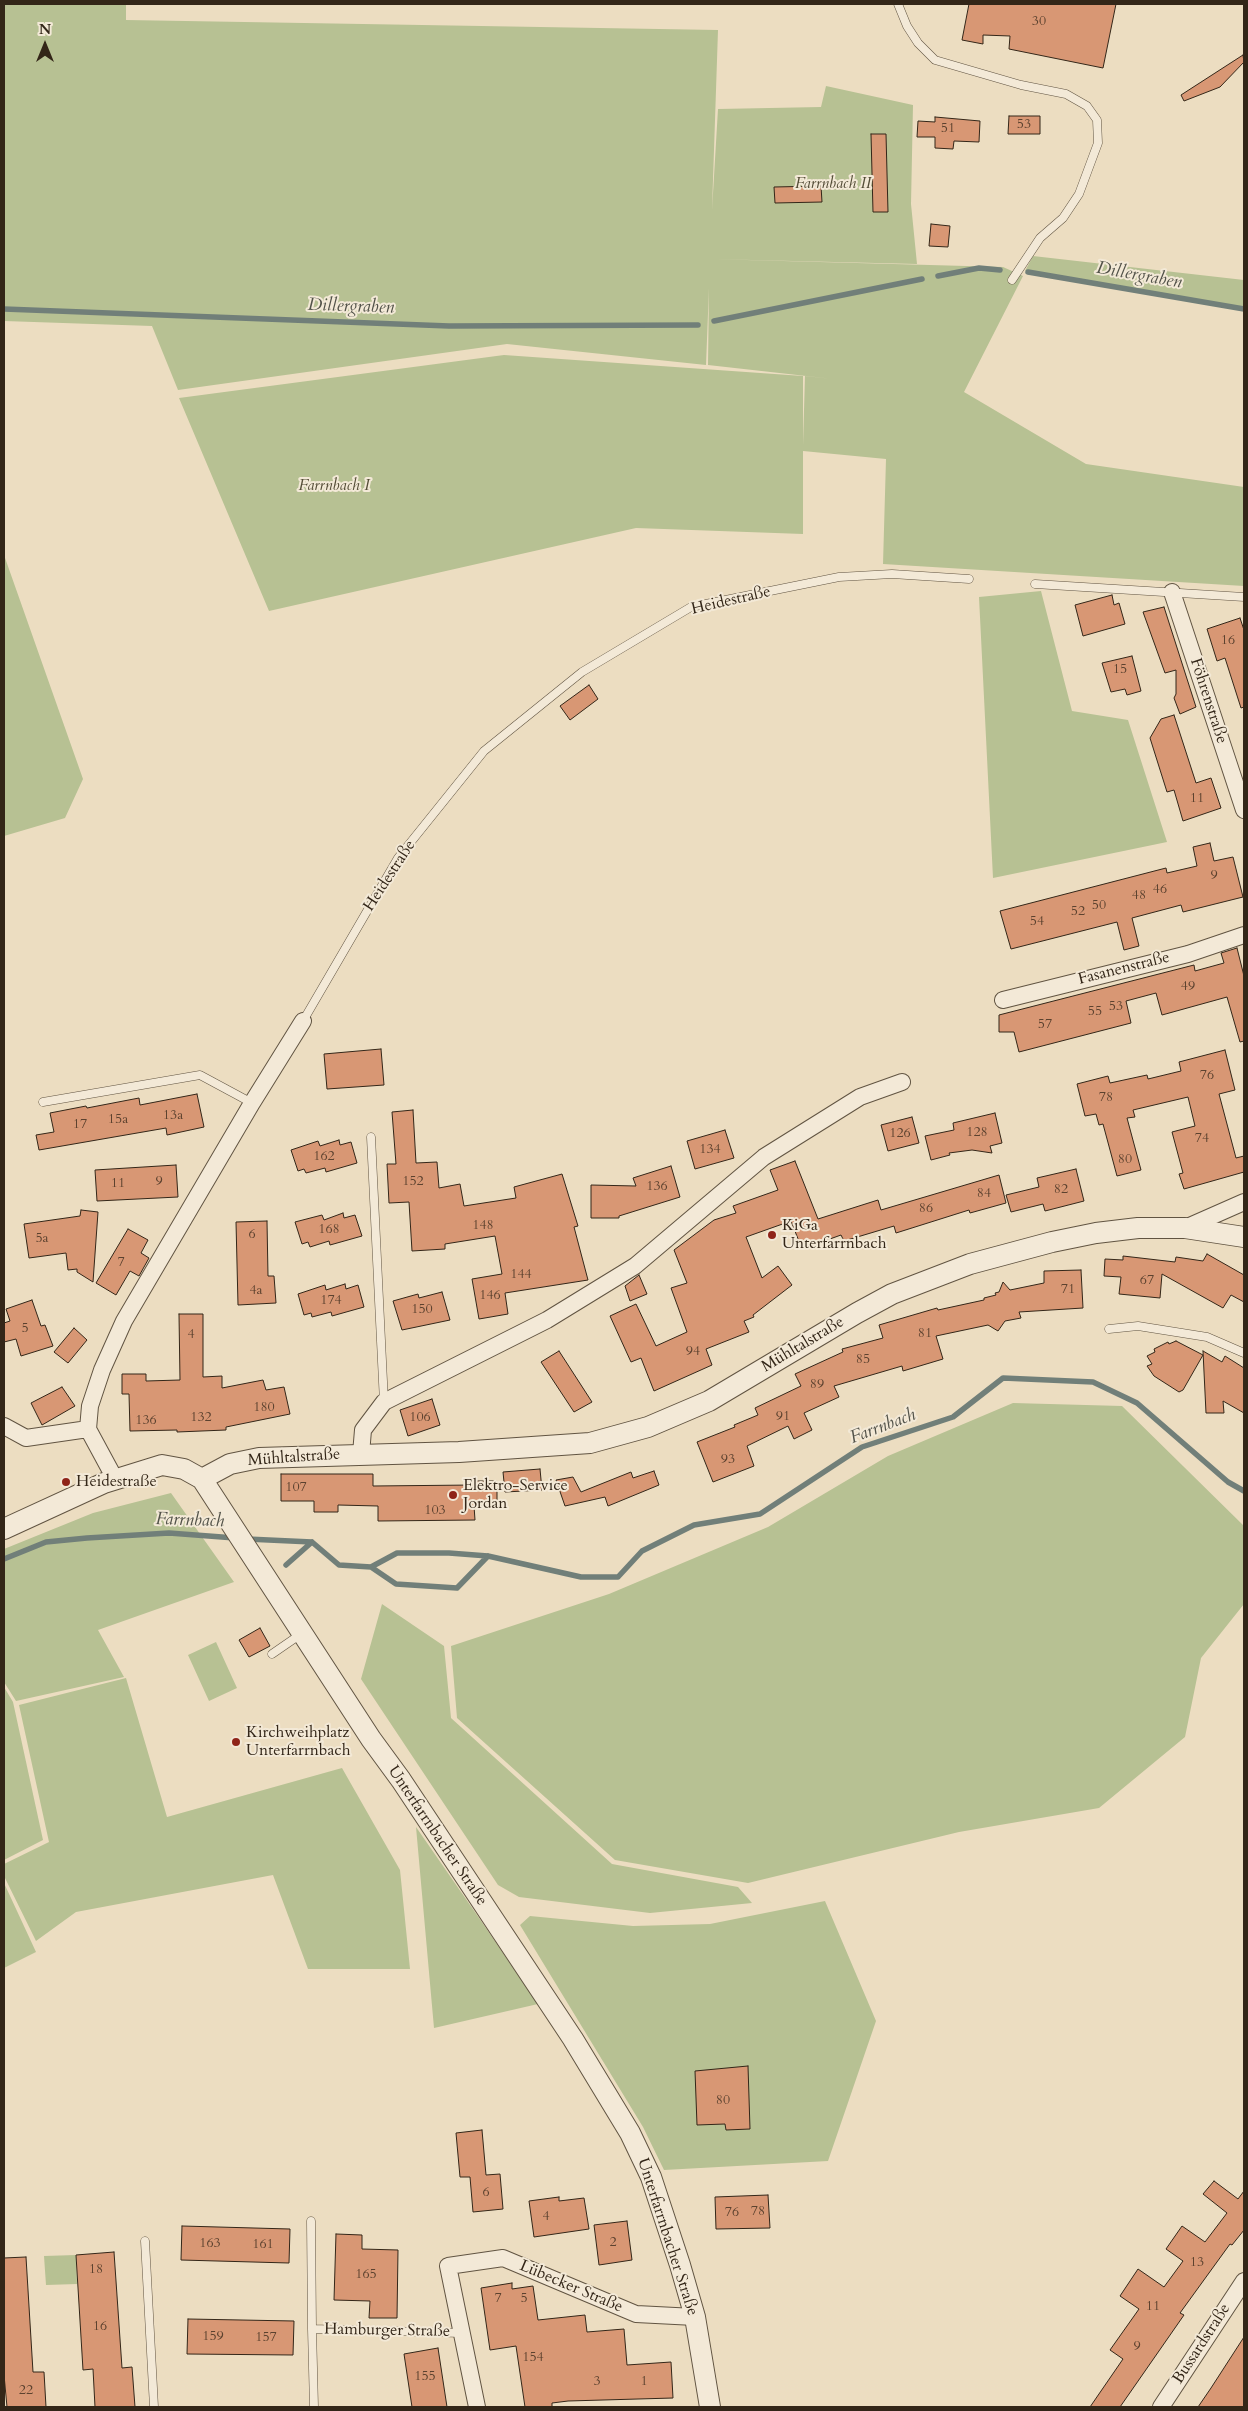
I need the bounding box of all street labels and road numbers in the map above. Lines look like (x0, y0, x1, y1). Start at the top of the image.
street label: Heidestraße (689, 583, 773, 619)
street label: Föhrenstraße (1185, 656, 1231, 746)
street label: Heidestraße (360, 837, 420, 915)
street label: Fasanenstraße (1076, 948, 1172, 990)
street label: Mühltalstraße (758, 1313, 848, 1377)
street label: Mühltalstraße (247, 1445, 341, 1471)
street label: Unterfarrnbacher Straße (383, 1762, 491, 1910)
street label: Unterfarrnbacher Straße (632, 2156, 702, 2318)
street label: Lübecker Straße (517, 2257, 625, 2317)
street label: Bussardstraße (1169, 2300, 1235, 2388)
street label: Hamburger Straße (324, 2320, 450, 2342)

